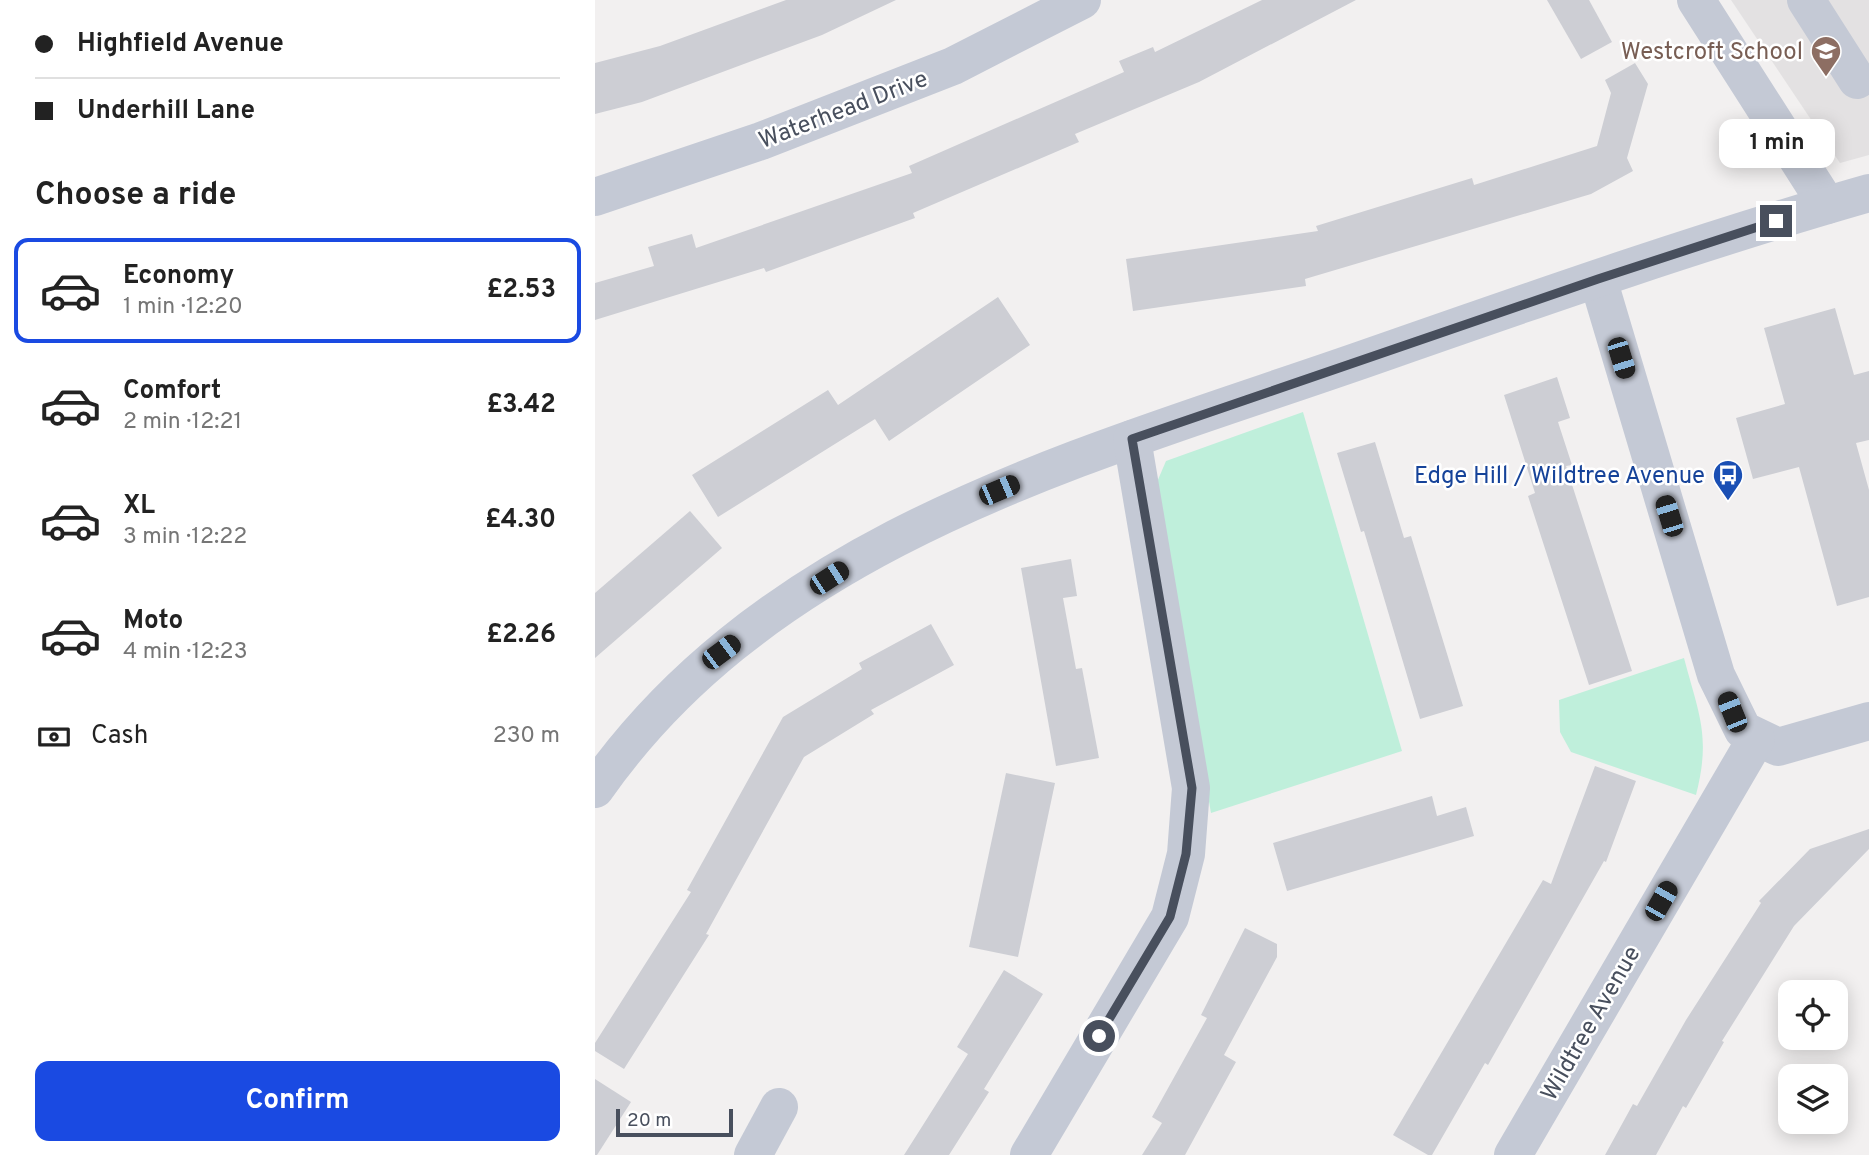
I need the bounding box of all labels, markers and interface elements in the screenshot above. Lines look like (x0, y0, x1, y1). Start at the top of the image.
text: Highfield Avenue (77, 28, 284, 61)
school or university icon: Westcroft School (1809, 34, 1843, 78)
place label: Westcroft School (1621, 38, 1803, 68)
street label: Waterhead Drive (755, 65, 932, 157)
text: Underhill Lane (77, 95, 255, 128)
callout: 1 min (1718, 120, 1834, 168)
text: 1 min (1749, 129, 1805, 158)
text: Choose a ride (35, 176, 236, 216)
route end (1760, 205, 1792, 237)
icon: car (39, 259, 102, 322)
text: Economy (123, 260, 234, 293)
text: £2.53 (487, 274, 556, 307)
text: 1 min · 12:20 (123, 293, 243, 322)
car (1605, 335, 1638, 381)
icon: car (39, 374, 102, 437)
text: Comfort (123, 375, 221, 408)
text: £3.42 (486, 389, 556, 422)
text: 2 min · 12:21 (123, 408, 242, 437)
bus stop icon: Edge Hill / Wildtree Avenue (1711, 458, 1745, 502)
place label: Edge Hill / Wildtree Avenue (1414, 462, 1705, 492)
car (976, 472, 1023, 508)
icon: car (39, 489, 102, 552)
text: XL (123, 490, 155, 523)
car (1653, 493, 1686, 539)
text: £4.30 (485, 504, 556, 537)
text: 3 min · 12:22 (123, 523, 247, 552)
car (806, 558, 853, 598)
icon: car (39, 604, 102, 667)
text: Moto (123, 605, 183, 638)
text: £2.26 (486, 619, 556, 652)
car (698, 631, 745, 673)
text: 4 min · 12:23 (123, 638, 248, 667)
car (1715, 689, 1750, 735)
icon: cash (35, 718, 73, 756)
text: Cash (91, 720, 148, 753)
text: 230 m (493, 722, 560, 751)
car (1642, 878, 1681, 924)
street label: Wildtree Avenue (1535, 941, 1648, 1107)
map controls (1778, 980, 1848, 1134)
button: locate (1778, 980, 1848, 1050)
route start (1083, 1020, 1115, 1052)
button: Confirm (35, 1061, 560, 1141)
button: layers (1778, 1064, 1848, 1134)
scale bar (616, 1106, 733, 1138)
text: 20 m (627, 1109, 671, 1133)

